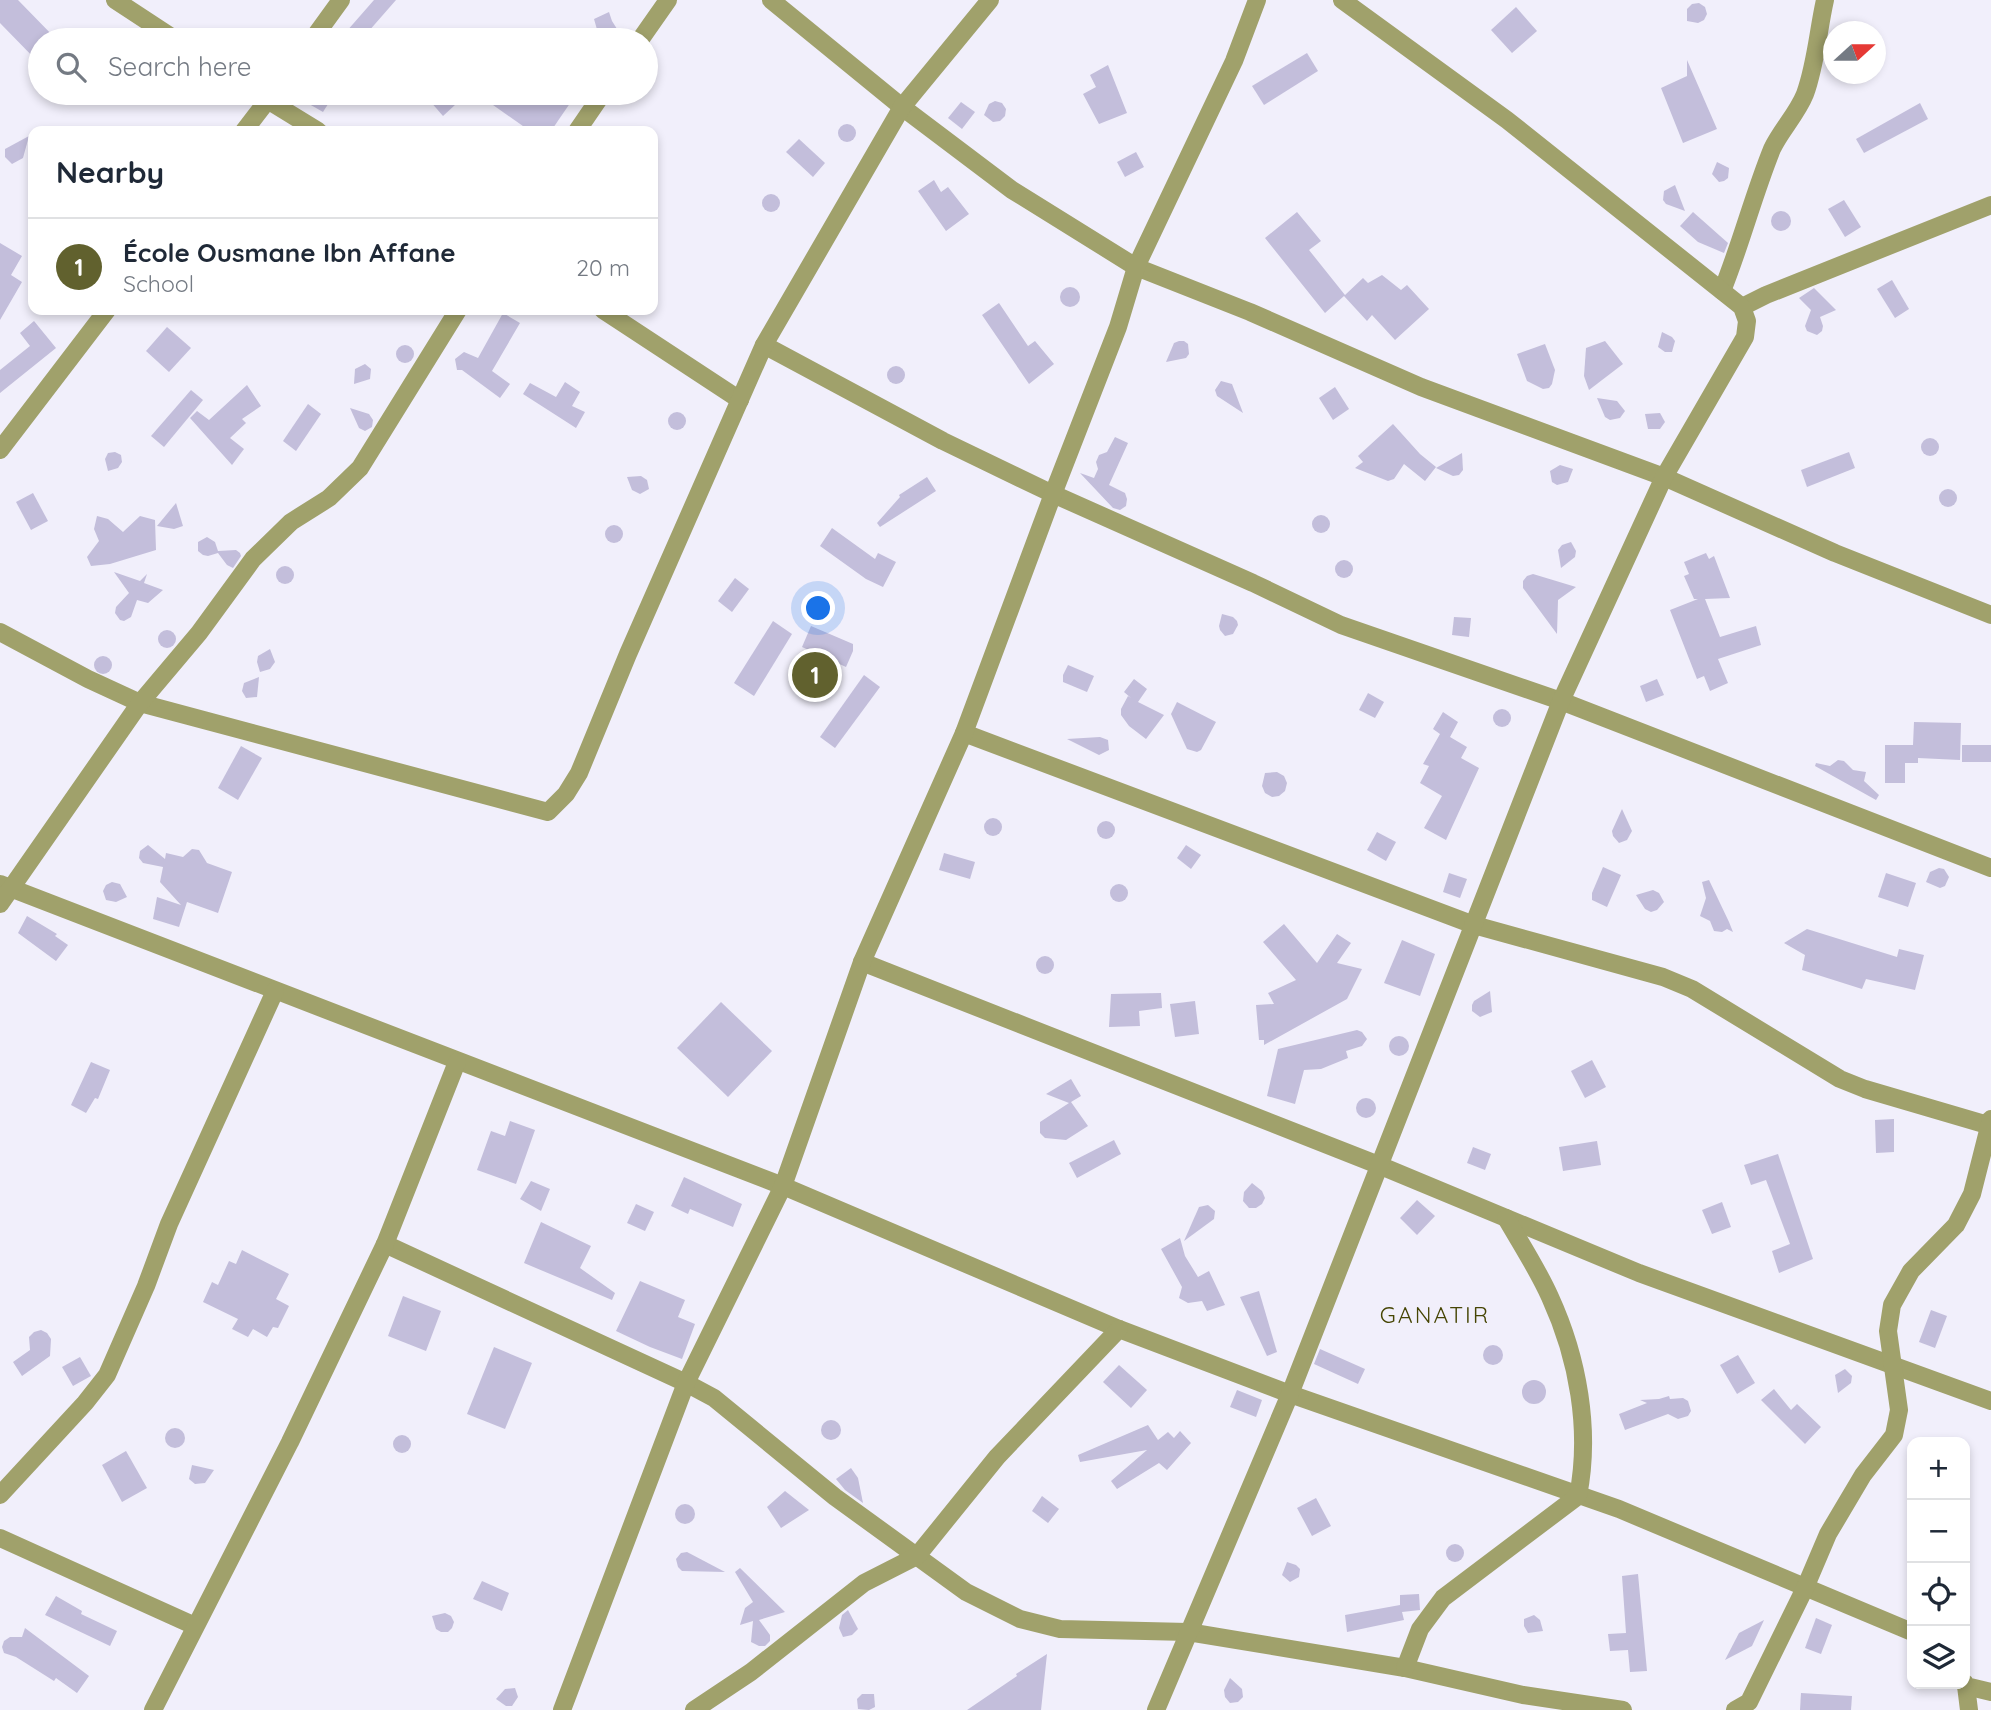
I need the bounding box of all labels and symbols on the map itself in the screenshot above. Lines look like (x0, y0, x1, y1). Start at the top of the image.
north arrow (1823, 21, 1886, 84)
your location (801, 591, 835, 625)
pin: 1 (792, 649, 838, 701)
district label: GANATIR (1380, 1300, 1490, 1329)

